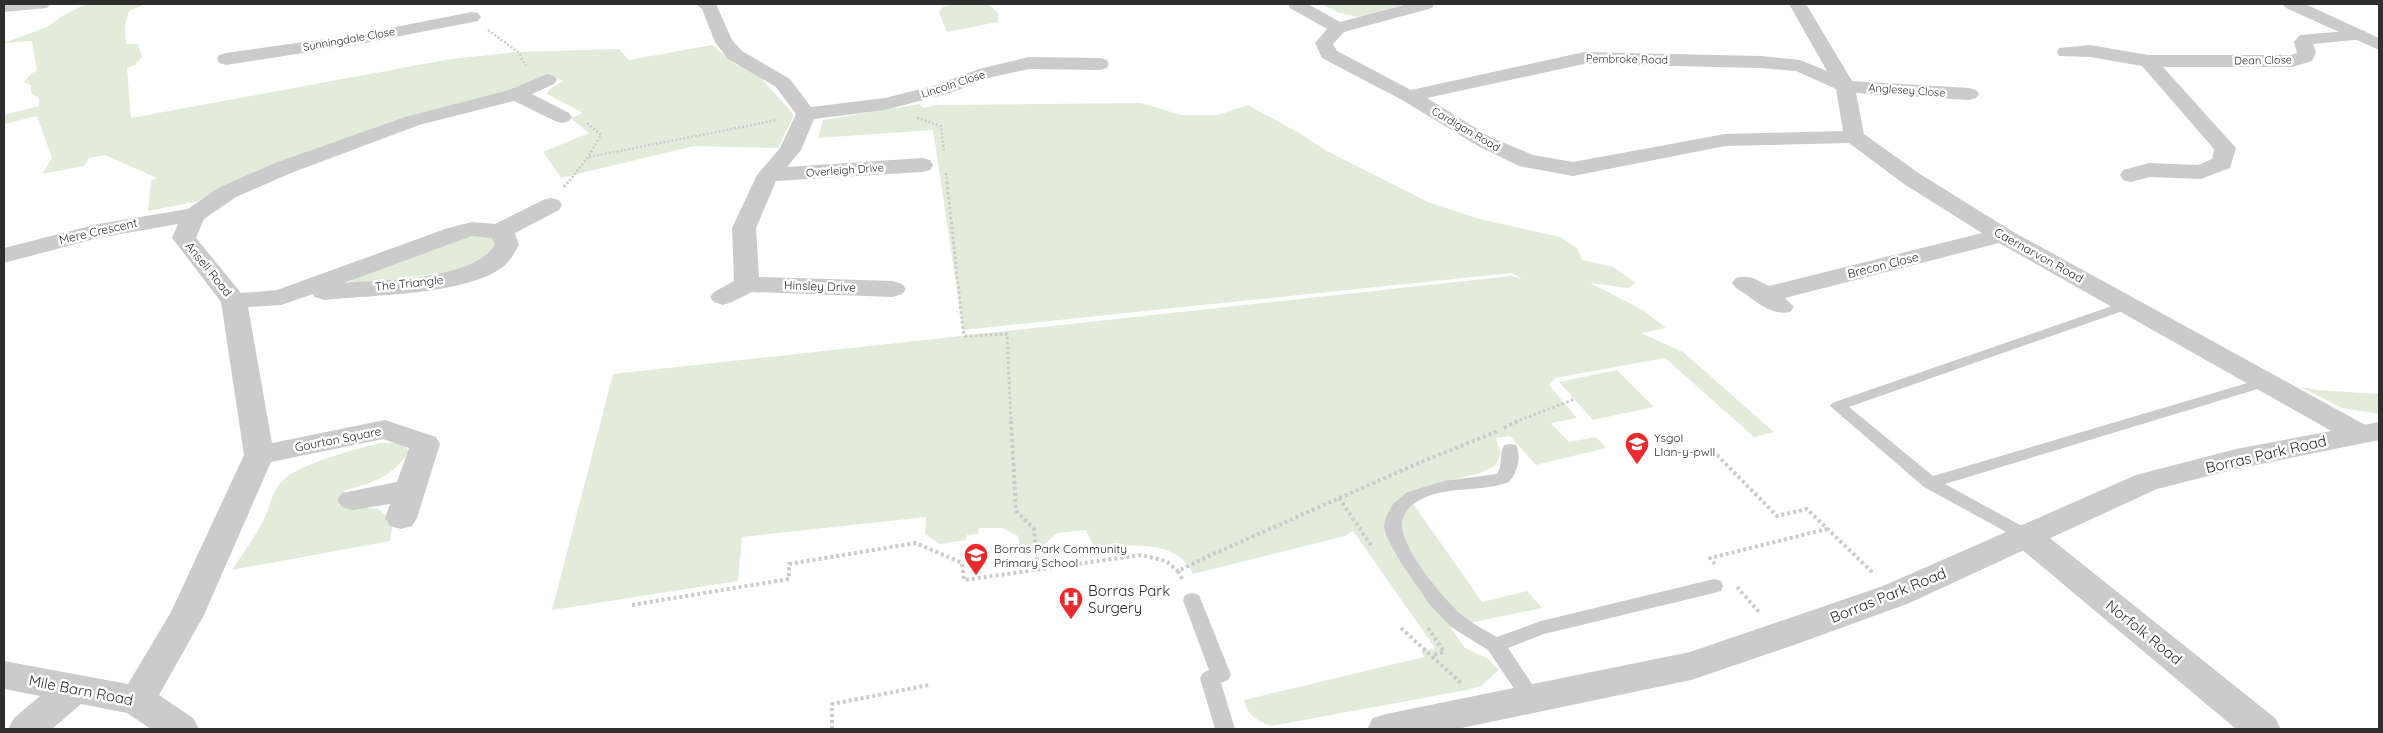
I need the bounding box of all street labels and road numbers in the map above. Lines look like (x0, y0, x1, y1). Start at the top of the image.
street label: Sunningdale Close (302, 24, 396, 54)
street label: Pembroke Road (1586, 51, 1668, 67)
street label: Dean Close (2234, 52, 2292, 68)
street label: Lincoln Close (919, 67, 987, 101)
street label: Anglesey Close (1868, 80, 1946, 100)
street label: Cardigan Road (1429, 104, 1503, 154)
street label: Overleigh Drive (805, 160, 885, 180)
street label: Mere Crescent (57, 215, 139, 247)
street label: Caernarvon Road (1992, 224, 2086, 286)
street label: Ansell Road (183, 239, 235, 299)
street label: Brecon Close (1846, 249, 1920, 281)
street label: The Triangle (374, 272, 444, 294)
street label: Hinsley Drive (784, 277, 857, 295)
street label: Gourton Square (293, 423, 383, 455)
street label: Borras Park Road (2204, 431, 2328, 477)
street label: Borras Park Road (1827, 563, 1949, 627)
street label: Norfolk Road (2102, 596, 2186, 668)
street label: Mile Barn Road (27, 671, 135, 709)

